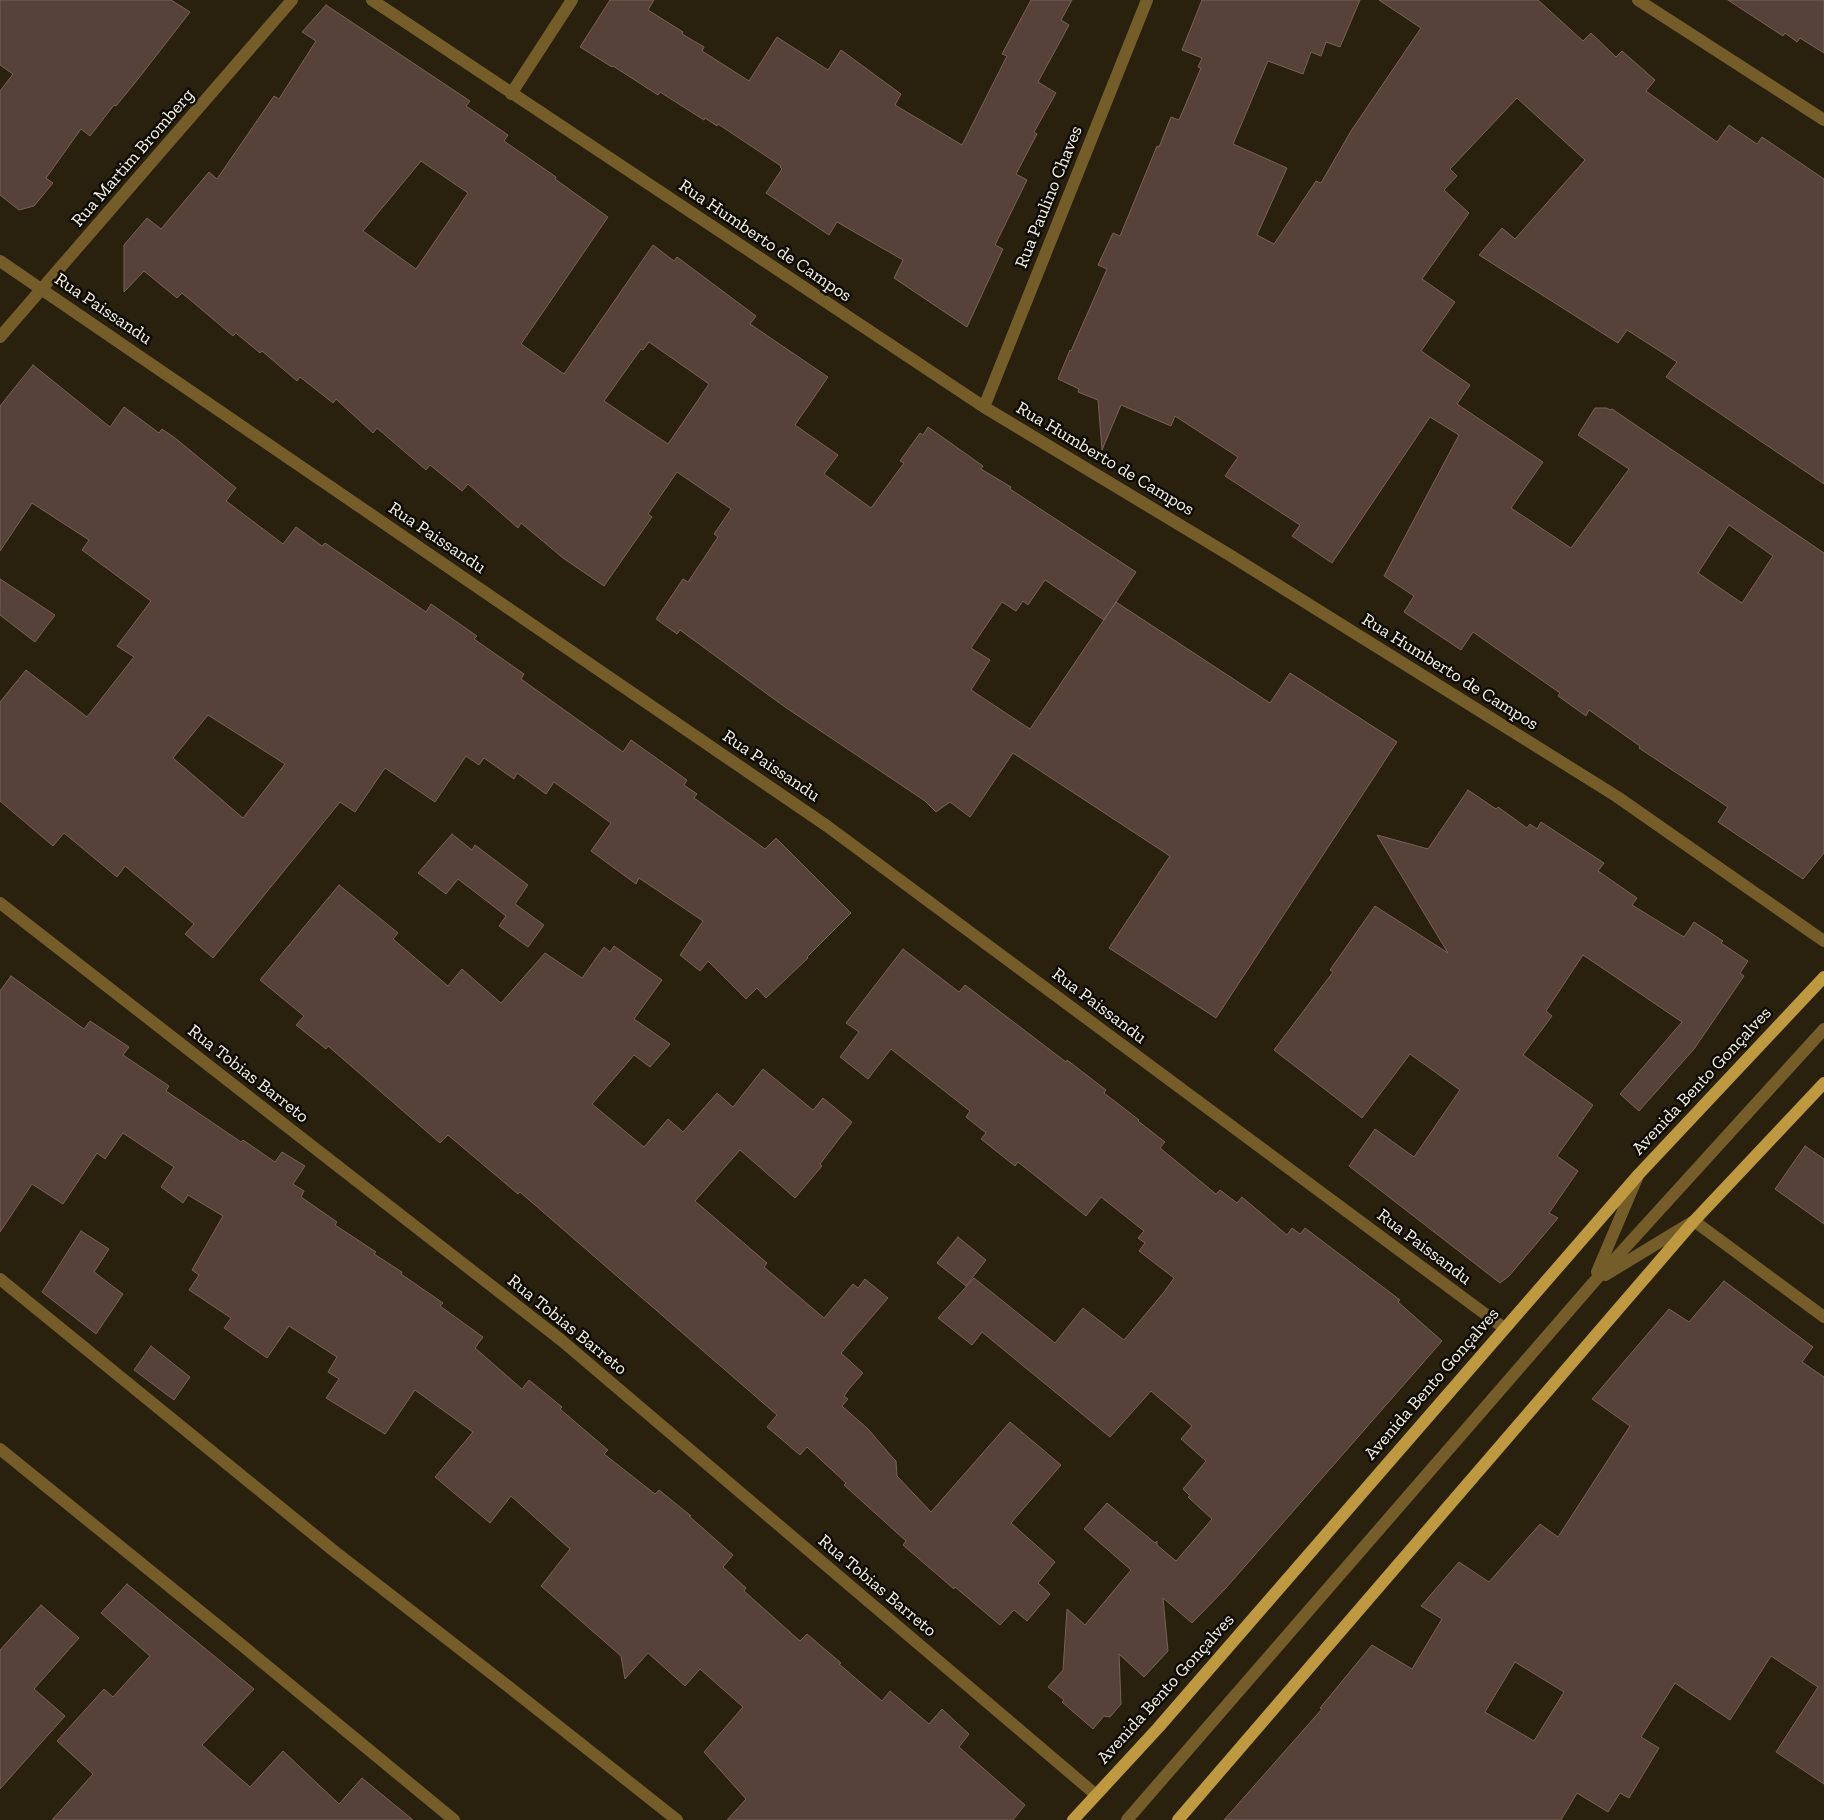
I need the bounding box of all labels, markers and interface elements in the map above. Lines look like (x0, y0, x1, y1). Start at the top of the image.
street label: Rua Martim Bromberg (67, 85, 199, 231)
street label: Rua Paulino Chaves (1011, 123, 1087, 271)
street label: Rua Humberto de Campos (674, 175, 856, 307)
street label: Rua Paissandu (50, 269, 156, 349)
street label: Rua Humberto de Campos (1012, 397, 1198, 521)
street label: Rua Paissandu (384, 498, 490, 578)
street label: Rua Humberto de Campos (1358, 609, 1542, 735)
street label: Rua Paissandu (718, 726, 824, 806)
street label: Rua Paissandu (1047, 963, 1151, 1049)
street label: Avenida Bento Gonçalves (1628, 1002, 1776, 1160)
street label: Rua Tobias Barreto (183, 1020, 313, 1128)
street label: Rua Paissandu (1372, 1204, 1476, 1290)
street label: Rua Tobias Barreto (503, 1270, 631, 1380)
street label: Avenida Bento Gonçalves (1360, 1303, 1504, 1465)
street label: Rua Tobias Barreto (814, 1530, 940, 1642)
street label: Avenida Bento Gonçalves (1093, 1609, 1239, 1769)

